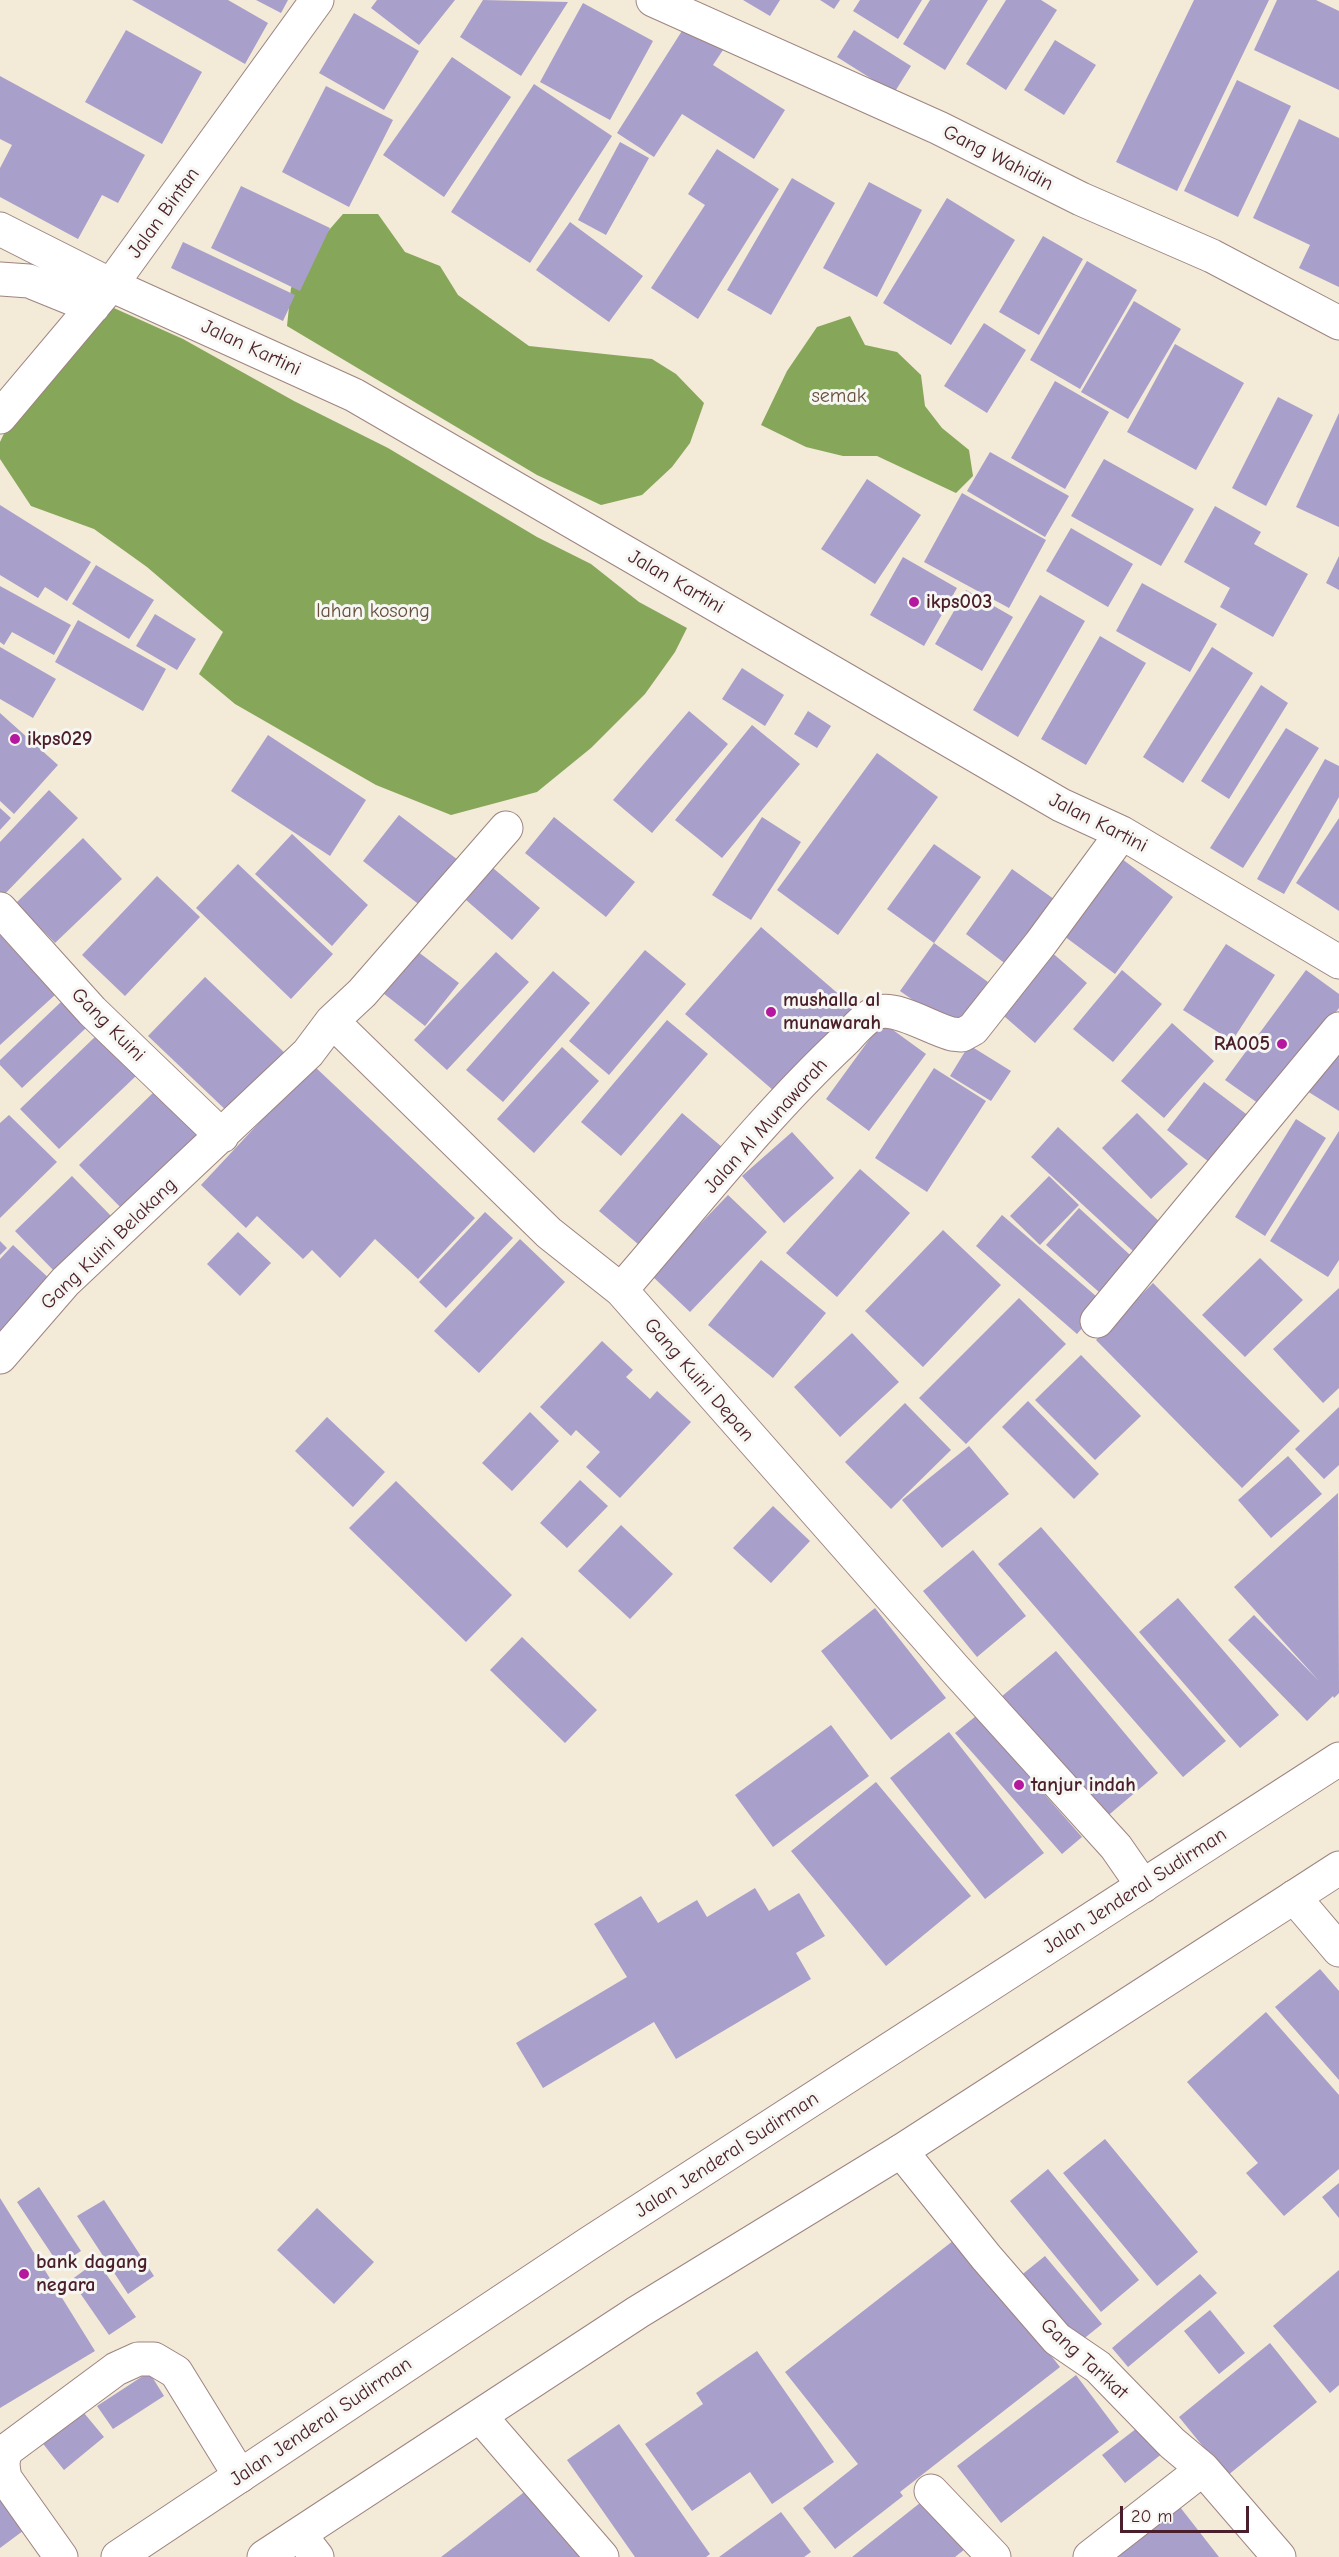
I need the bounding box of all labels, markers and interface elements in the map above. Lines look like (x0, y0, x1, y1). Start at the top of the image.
street label: Gang Wahidin (939, 120, 1057, 196)
street label: Jalan Bintan (123, 163, 205, 263)
street label: Jalan Kartini (197, 314, 305, 382)
park label: semak (812, 384, 866, 408)
street label: Jalan Kartini (624, 545, 728, 619)
place label: ikps003 (926, 590, 992, 614)
marker: ikps003 (907, 595, 921, 609)
park label: lahan kosong (316, 599, 430, 623)
place label: ikps029 (27, 727, 92, 751)
marker: ikps029 (8, 732, 22, 746)
street label: Jalan Kartini (1045, 788, 1151, 858)
street label: Gang Kuini (66, 983, 150, 1067)
place label: mushalla al munawarah (783, 988, 881, 1035)
marker: mushalla al munawarah (764, 1005, 778, 1019)
place label: RA005 (1214, 1032, 1270, 1056)
marker: RA005 (1275, 1037, 1289, 1051)
street label: Jalan Al Munawarah (699, 1054, 833, 1198)
street label: Gang Kuini Belakang (36, 1173, 182, 1315)
street label: Gang Kuini Depan (639, 1313, 759, 1447)
place label: tanjur indah (1031, 1773, 1136, 1797)
marker: tanjur indah (1012, 1778, 1026, 1792)
street label: Jalan Jenderal Sudirman (1039, 1823, 1231, 1959)
street label: Jalan Jenderal Sudirman (631, 2087, 823, 2223)
place label: bank dagang negara (36, 2250, 148, 2297)
marker: bank dagang negara (17, 2267, 31, 2281)
street label: Gang Tarikat (1035, 2313, 1133, 2405)
street label: Jalan Jenderal Sudirman (226, 2352, 416, 2492)
scale bar (1123, 2494, 1252, 2532)
text: 20 m (1131, 2506, 1172, 2527)

